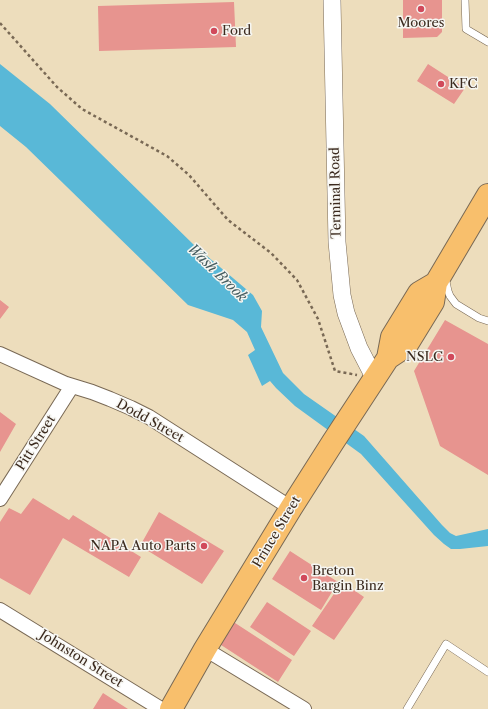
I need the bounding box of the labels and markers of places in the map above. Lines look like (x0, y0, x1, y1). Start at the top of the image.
marker: Moores (416, 4, 426, 14)
place label: Moores (397, 15, 445, 31)
place label: Ford (222, 23, 251, 39)
marker: Ford (209, 26, 219, 36)
place label: KFC (449, 76, 478, 92)
marker: KFC (436, 79, 446, 89)
place label: NSLC (406, 349, 443, 365)
marker: NSLC (446, 352, 456, 362)
place label: NAPA Auto Parts (90, 538, 196, 554)
marker: NAPA Auto Parts (199, 541, 209, 551)
place label: Breton Bargin Binz (312, 563, 384, 594)
marker: Breton Bargin Binz (299, 573, 309, 583)

